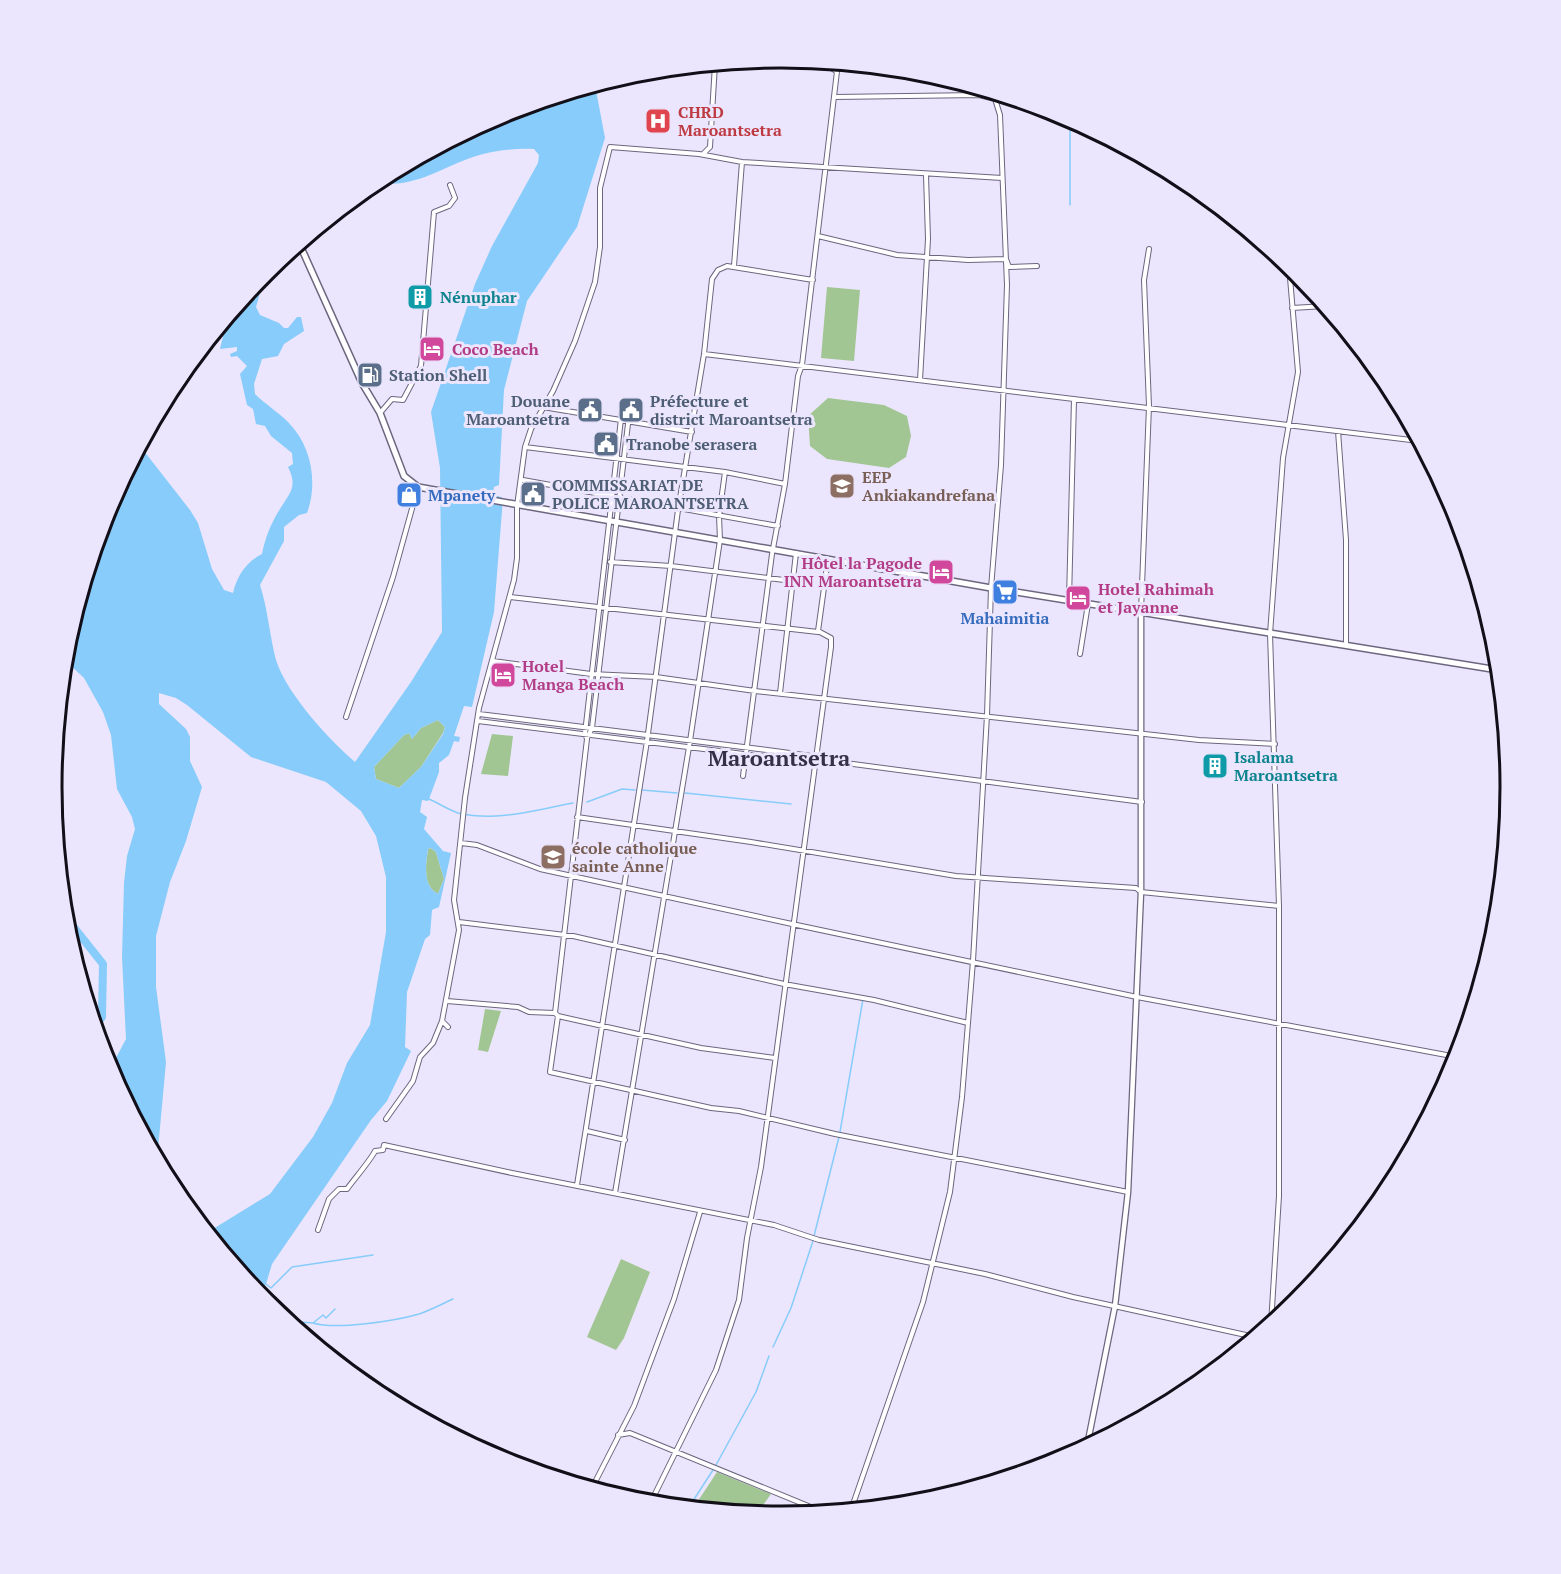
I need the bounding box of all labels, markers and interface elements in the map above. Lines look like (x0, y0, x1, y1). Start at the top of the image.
place label: CHRD Maroantsetra (678, 101, 782, 141)
hospital icon: CHRD Maroantsetra (643, 106, 673, 136)
building icon: Nénuphar (405, 282, 435, 312)
place label: Nénuphar (440, 286, 517, 308)
hotel icon: Coco Beach (417, 334, 447, 364)
place label: Coco Beach (452, 338, 540, 360)
fuel station icon: Station Shell (355, 360, 385, 390)
place label: Station Shell (389, 364, 487, 386)
place label: Douane Maroantsetra (466, 390, 570, 430)
place label: Préfecture et district Maroantsetra (650, 390, 813, 430)
public building icon: Douane Maroantsetra (575, 395, 605, 425)
public building icon: Préfecture et district Maroantsetra (616, 395, 646, 425)
public building icon: Tranobe serasera (591, 429, 621, 459)
place label: Tranobe serasera (626, 433, 757, 455)
place label: EEP Ankiakandrefana (862, 466, 995, 506)
school or university icon: EEP Ankiakandrefana (827, 471, 857, 501)
place label: COMMISSARIAT DE POLICE MAROANTSETRA (552, 474, 749, 514)
public building icon: COMMISSARIAT DE POLICE MAROANTSETRA (518, 479, 548, 509)
shop icon: Mpanety (394, 480, 424, 510)
place label: Mpanety (428, 484, 496, 506)
place label: Hôtel la Pagode INN Maroantsetra (784, 552, 922, 592)
hotel icon: Hôtel la Pagode INN Maroantsetra (926, 557, 956, 587)
supermarket icon: Mahaimitia (990, 577, 1020, 607)
place label: Hotel Rahimah et Jayanne (1098, 578, 1215, 618)
hotel icon: Hotel Rahimah et Jayanne (1063, 583, 1093, 613)
place label: Mahaimitia (961, 607, 1050, 629)
place label: Hotel Manga Beach (522, 655, 625, 695)
hotel icon: Hotel Manga Beach (488, 660, 518, 690)
district label: Maroantsetra (708, 743, 850, 772)
place label: Isalama Maroantsetra (1234, 746, 1338, 786)
building icon: Isalama Maroantsetra (1200, 751, 1230, 781)
place label: école catholique sainte Anne (572, 837, 698, 877)
school or university icon: école catholique sainte Anne (538, 842, 568, 872)

